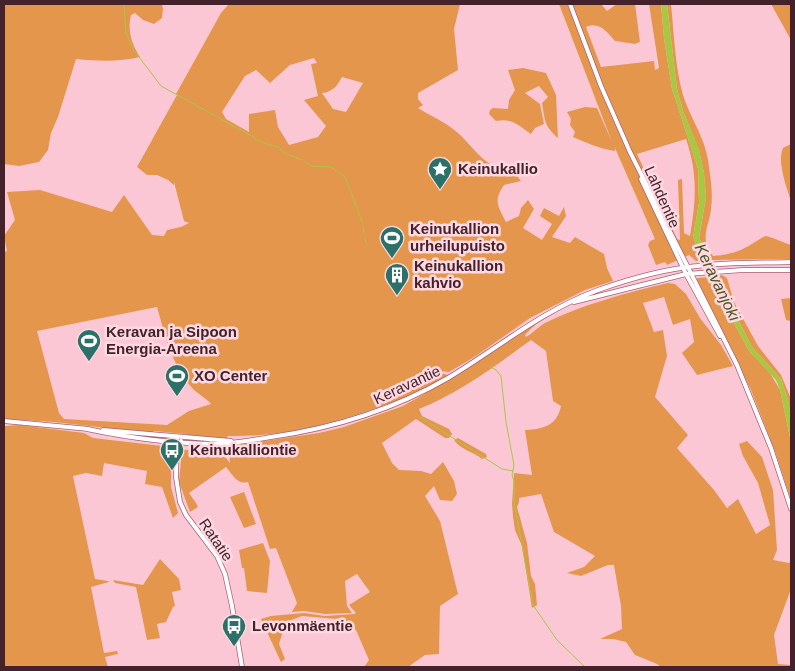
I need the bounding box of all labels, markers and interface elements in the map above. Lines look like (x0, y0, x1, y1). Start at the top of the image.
place icon: Keinukallio (427, 156, 453, 190)
place label: Keinukallio (458, 160, 538, 177)
street label: Lahdentie (641, 163, 684, 230)
place label: Keinukallion urheilupuisto (410, 220, 505, 254)
sports icon: Keinukallion urheilupuisto (379, 225, 405, 259)
water label: Keravanjoki (692, 241, 744, 324)
place label: Keinukallion kahvio (414, 257, 503, 291)
building icon: Keinukallion kahvio (384, 262, 410, 296)
place label: Keravan ja Sipoon Energia-Areena (106, 323, 237, 357)
sports icon: Keravan ja Sipoon Energia-Areena (76, 328, 102, 362)
street label: Keravantie (371, 362, 443, 407)
sports icon: XO Center (164, 363, 190, 397)
place label: XO Center (194, 367, 268, 384)
bus stop icon: Keinukalliontie (159, 437, 185, 471)
place label: Keinukalliontie (190, 441, 297, 458)
street label: Ratatie (196, 515, 237, 564)
bus stop icon: Levonmäentie (221, 613, 247, 647)
place label: Levonmäentie (252, 617, 353, 634)

